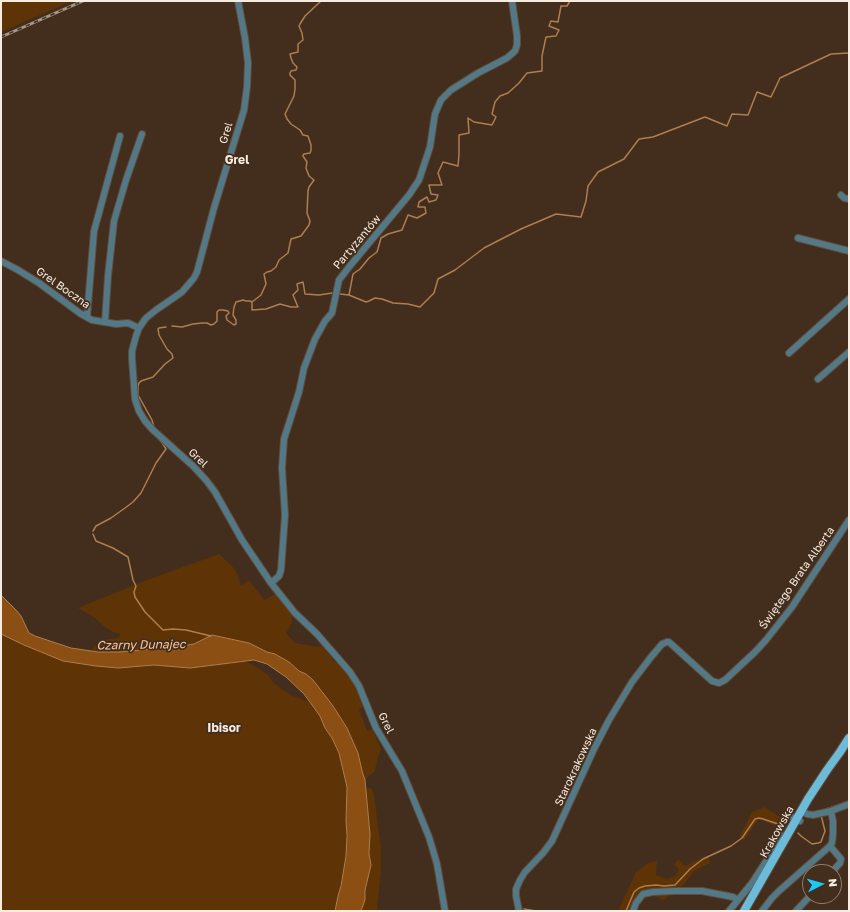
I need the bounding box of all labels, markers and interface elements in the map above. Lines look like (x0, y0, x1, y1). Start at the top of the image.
street label: Grel (216, 121, 236, 145)
district label: Grel (225, 153, 249, 167)
street label: Partyzantów (330, 212, 384, 272)
street label: Grel Boczna (33, 264, 93, 312)
street label: Grel (186, 446, 210, 470)
street label: Świętego Brata Alberta (757, 524, 837, 632)
water label: Czarny Dunajec (96, 637, 186, 653)
street label: Grel (375, 710, 397, 736)
district label: Ibisor (207, 721, 241, 735)
street label: Starokrakowska (552, 726, 600, 808)
street label: Krakowska (757, 804, 797, 860)
north arrow (802, 864, 842, 904)
text: N (827, 878, 840, 888)

